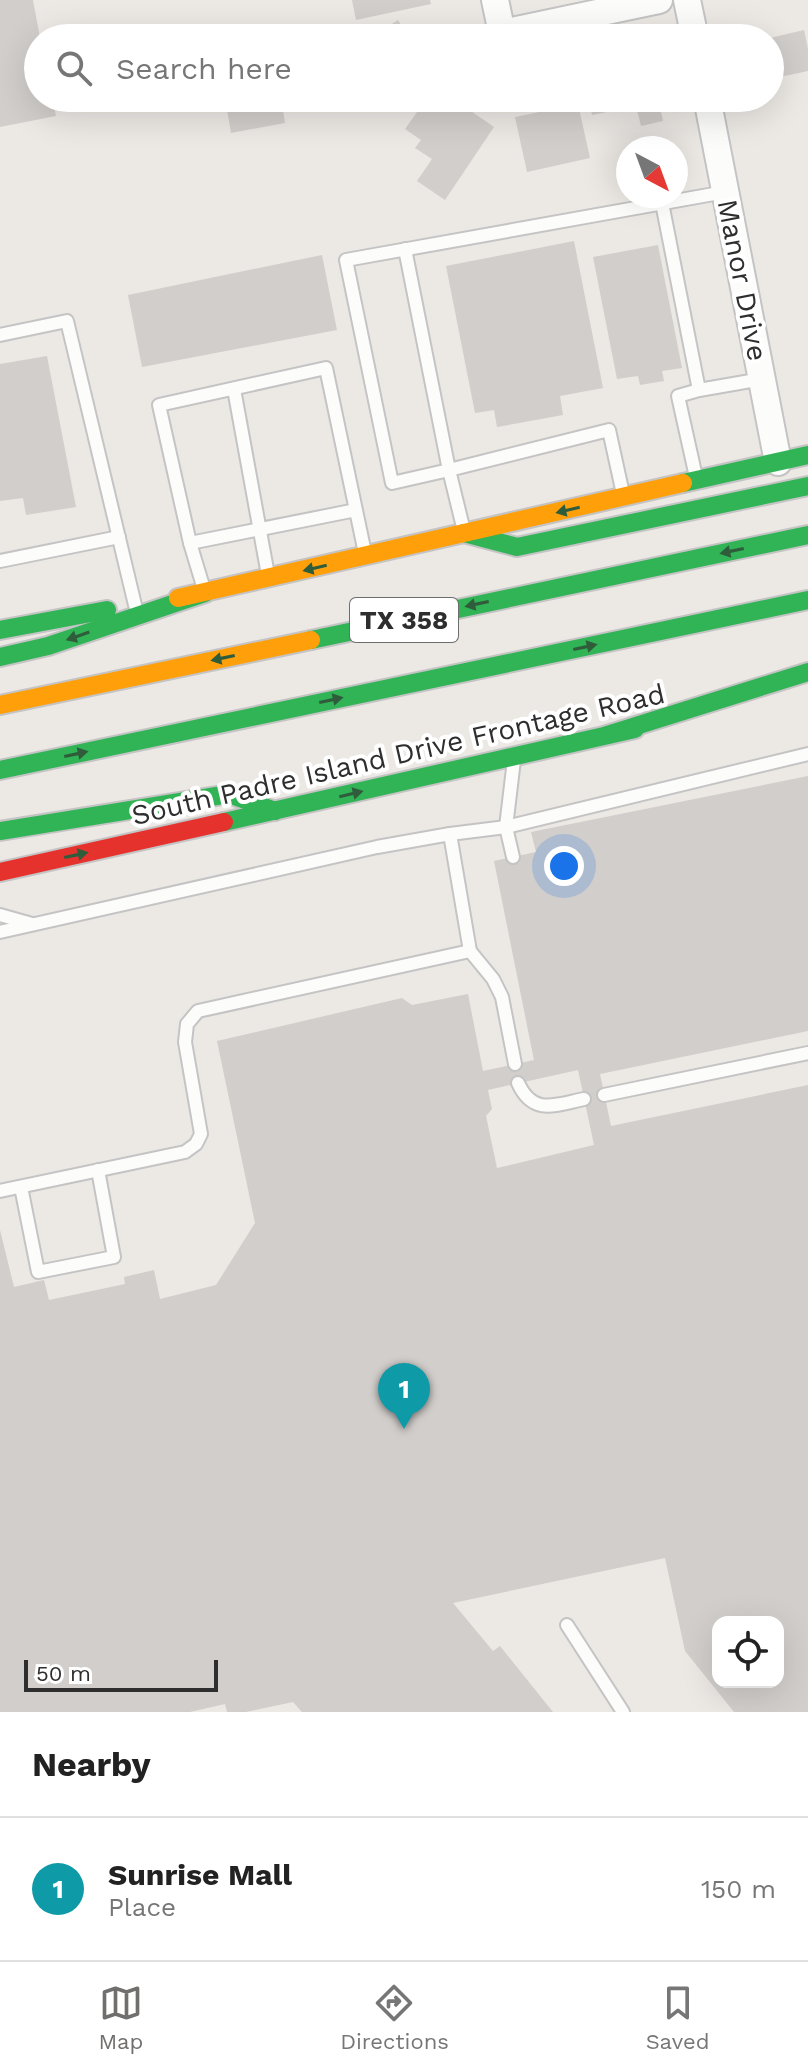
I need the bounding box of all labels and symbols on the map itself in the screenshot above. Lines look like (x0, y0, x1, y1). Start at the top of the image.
north arrow (616, 136, 688, 208)
street label: Manor Drive (711, 197, 774, 364)
one-way arrow (556, 504, 581, 517)
one-way arrow (719, 545, 744, 558)
one-way arrow (302, 562, 327, 574)
road number: TX 358 (350, 598, 458, 642)
one-way arrow (465, 598, 490, 611)
one-way arrow (66, 630, 90, 642)
one-way arrow (573, 640, 598, 653)
one-way arrow (210, 652, 235, 665)
street label: South Padre Island Drive Frontage Road (128, 677, 668, 832)
one-way arrow (319, 693, 344, 706)
one-way arrow (64, 747, 89, 759)
one-way arrow (339, 787, 364, 800)
your location (544, 846, 584, 886)
one-way arrow (64, 848, 89, 861)
pin: 1 (378, 1363, 430, 1429)
scale bar (24, 1656, 218, 1692)

